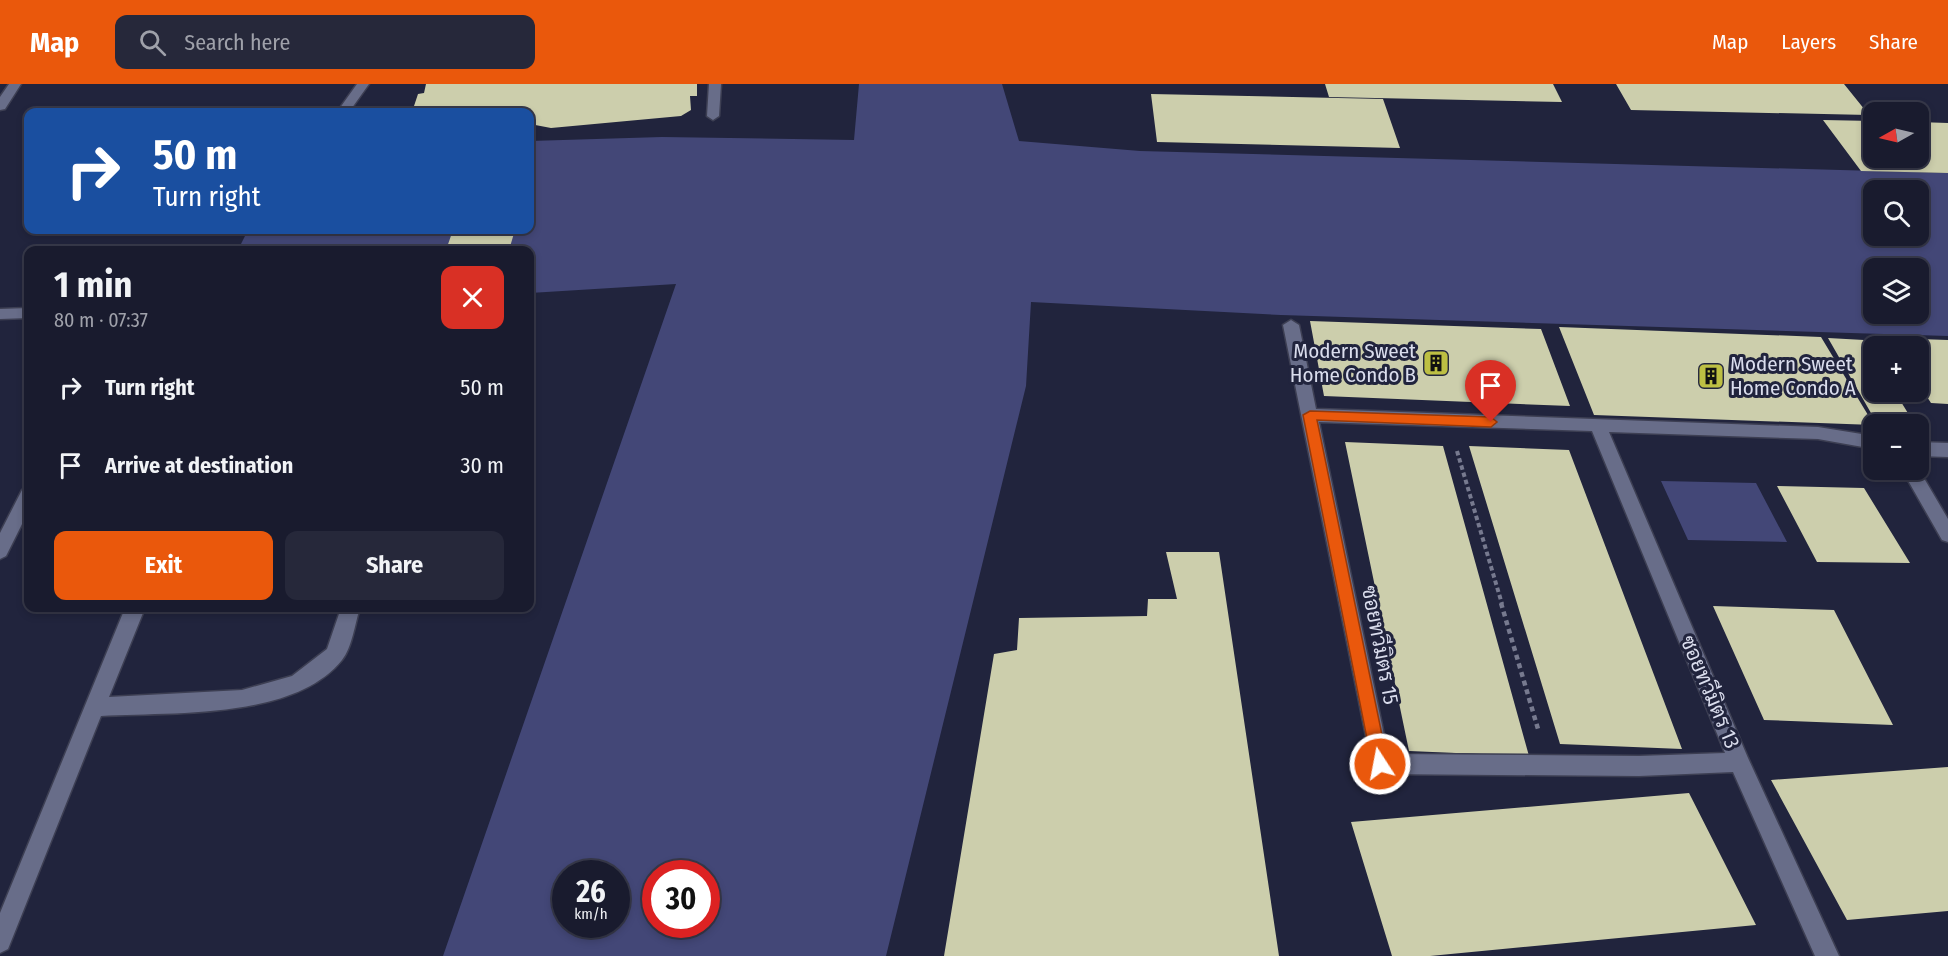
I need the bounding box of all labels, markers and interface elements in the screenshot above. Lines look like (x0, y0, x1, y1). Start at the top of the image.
search box (115, 15, 535, 69)
text: Map (30, 26, 79, 59)
icon: search (136, 26, 169, 59)
text: Search here (184, 29, 290, 56)
text: Map (1712, 29, 1748, 55)
text: Layers (1781, 29, 1836, 55)
text: Share (1869, 29, 1918, 55)
north arrow (1863, 102, 1929, 168)
map controls (1863, 102, 1929, 480)
text: 50 m (153, 130, 237, 180)
icon: right (54, 132, 132, 210)
button: search (1863, 180, 1929, 246)
text: Turn right (153, 181, 261, 213)
button: layers (1863, 258, 1929, 324)
text: 1 min (54, 263, 132, 307)
button: close (441, 266, 504, 329)
text: 80 m · 07:37 (54, 308, 148, 332)
button: + (1863, 336, 1929, 402)
place label: Modern Sweet Home Condo B (1290, 338, 1416, 388)
building icon: Modern Sweet Home Condo B (1421, 348, 1451, 378)
place label: Modern Sweet Home Condo A (1730, 351, 1856, 401)
pin (1465, 360, 1516, 422)
building icon: Modern Sweet Home Condo A (1696, 361, 1726, 391)
icon: arrive (1474, 369, 1507, 402)
icon: right (54, 371, 87, 404)
text: Turn right (105, 374, 194, 401)
text: 50 m (460, 374, 504, 401)
button: − (1863, 414, 1929, 480)
icon: arrive (54, 449, 87, 482)
text: Arrive at destination (105, 452, 293, 479)
text: 30 m (461, 452, 504, 479)
button: Exit (54, 531, 273, 600)
button: Share (285, 531, 504, 600)
street label: ซอยทวีมิตร 15 (1356, 583, 1404, 707)
street label: ซอยทวีมิตร 13 (1675, 632, 1745, 752)
position arrow (1348, 732, 1412, 796)
speed limit sign: 30 (642, 860, 720, 938)
text: 26 (576, 874, 606, 910)
text: km/h (574, 905, 608, 923)

